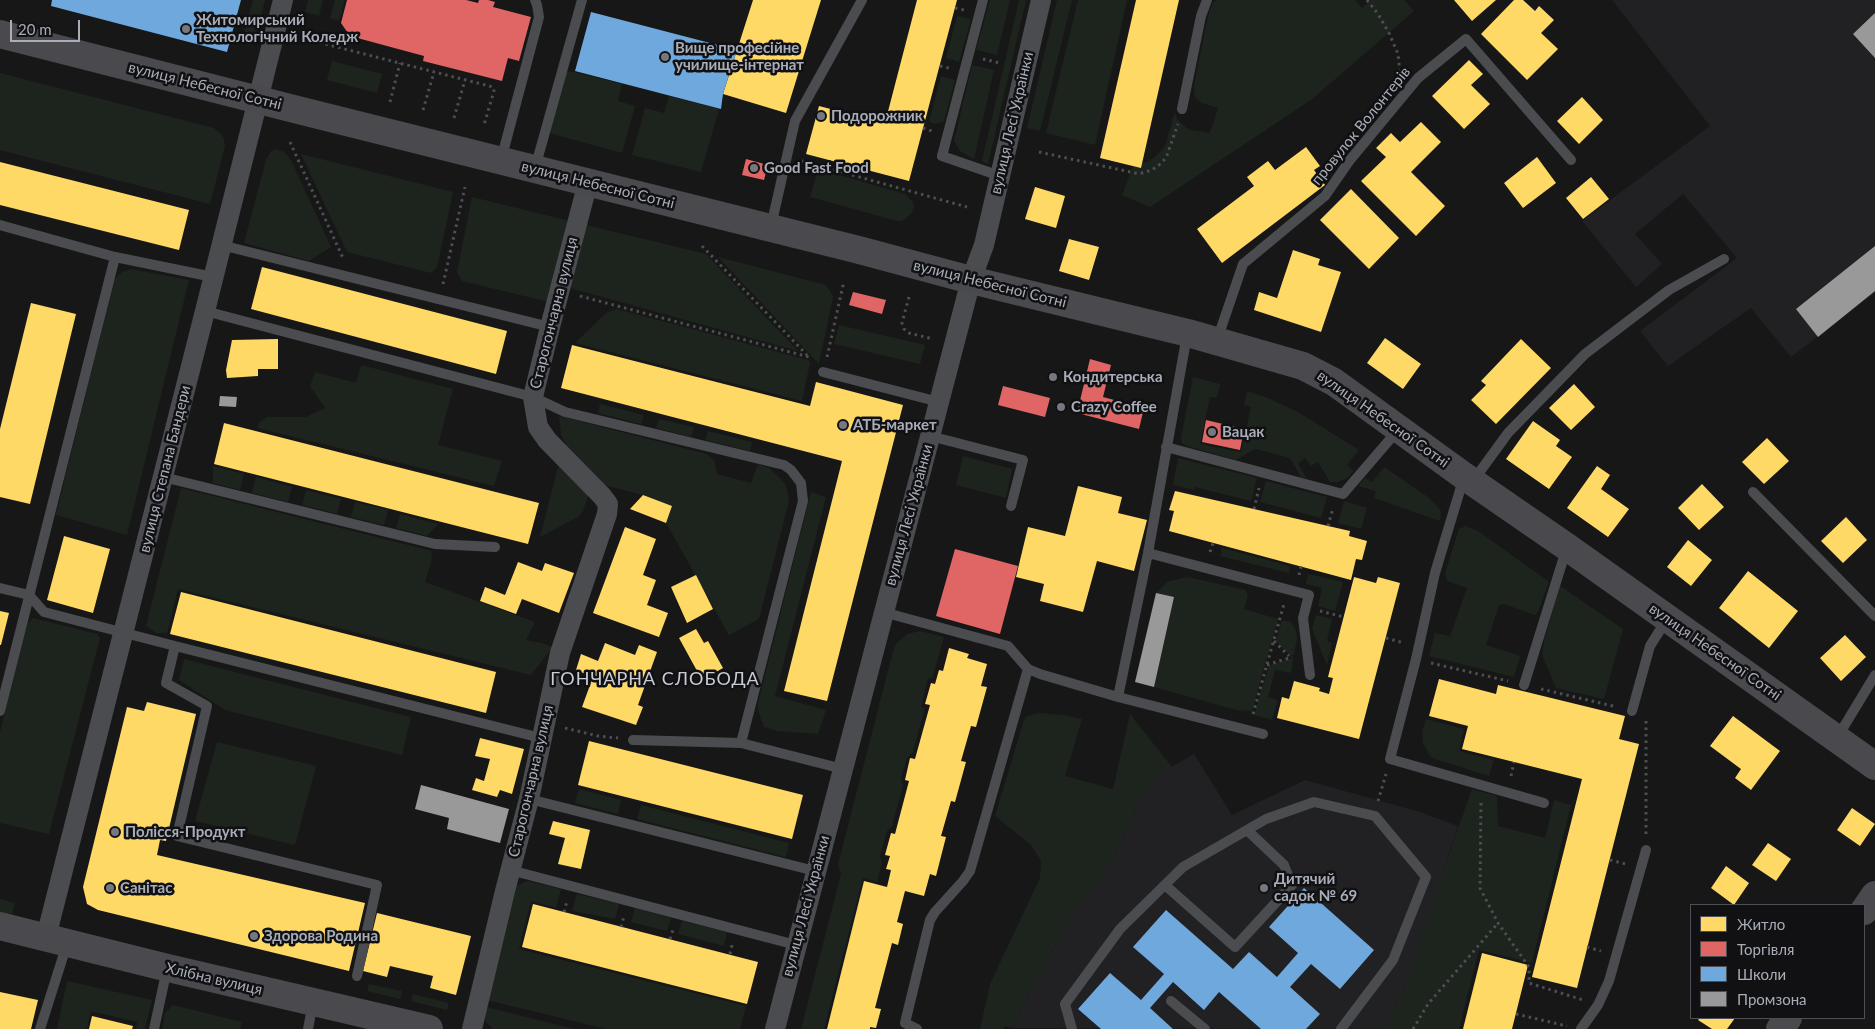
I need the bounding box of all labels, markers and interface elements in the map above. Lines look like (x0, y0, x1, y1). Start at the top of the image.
scale bar (12, 10, 82, 42)
place label: Житомирський Технологічний Коледж (196, 11, 358, 46)
text: 20 m (18, 20, 52, 38)
marker: Житомирський Технологічний Коледж (180, 23, 192, 35)
place label: Вище професійне училище-інтернат (675, 39, 804, 74)
street label: вулиця Лесі Українки (987, 50, 1037, 196)
marker: Вище професійне училище-інтернат (659, 51, 671, 63)
street label: вулиця Небесної Сотні (127, 58, 283, 114)
street label: провулок Волонтерів (1308, 63, 1414, 189)
place label: Подорожник (831, 107, 923, 125)
marker: Подорожник (815, 110, 827, 122)
street label: вулиця Небесної Сотні (520, 157, 676, 213)
place label: Good Fast Food (764, 159, 869, 177)
marker: Good Fast Food (748, 162, 760, 174)
street label: Старогончарна вулиця (526, 235, 582, 391)
street label: вулиця Небесної Сотні (912, 256, 1068, 312)
street label: вулиця Небесної Сотні (1314, 367, 1452, 471)
place label: Кондитерська (1063, 368, 1163, 386)
marker: Кондитерська (1047, 371, 1059, 383)
street label: вулиця Степана Бандери (135, 383, 195, 555)
place label: Crazy Coffee (1071, 398, 1157, 416)
marker: Crazy Coffee (1055, 401, 1067, 413)
place label: АТБ-маркет (853, 416, 937, 434)
marker: АТБ-маркет (837, 419, 849, 431)
place label: Вацак (1222, 423, 1264, 441)
marker: Вацак (1206, 426, 1218, 438)
street label: вулиця Лесі Українки (881, 442, 937, 588)
street label: вулиця Небесної Сотні (1646, 600, 1784, 704)
district label: ГОНЧАРНА СЛОБОДА (548, 668, 762, 690)
street label: Старогончарна вулиця (505, 703, 557, 859)
place label: Полісся-Продукт (125, 823, 246, 841)
marker: Полісся-Продукт (109, 826, 121, 838)
street label: вулиця Лесі Українки (778, 833, 834, 979)
place label: Дитячий садок № 69 (1274, 870, 1357, 905)
place label: Санітас (120, 879, 172, 897)
marker: Санітас (104, 882, 116, 894)
marker: Дитячий садок № 69 (1258, 882, 1270, 894)
legend (1690, 904, 1865, 1019)
text: Житло (1737, 915, 1785, 933)
place label: Здорова Родина (264, 927, 378, 945)
marker: Здорова Родина (248, 930, 260, 942)
text: Торгівля (1737, 940, 1794, 958)
street label: Хлібна вулиця (164, 959, 264, 999)
text: Школи (1737, 965, 1786, 983)
text: Промзона (1737, 990, 1807, 1008)

